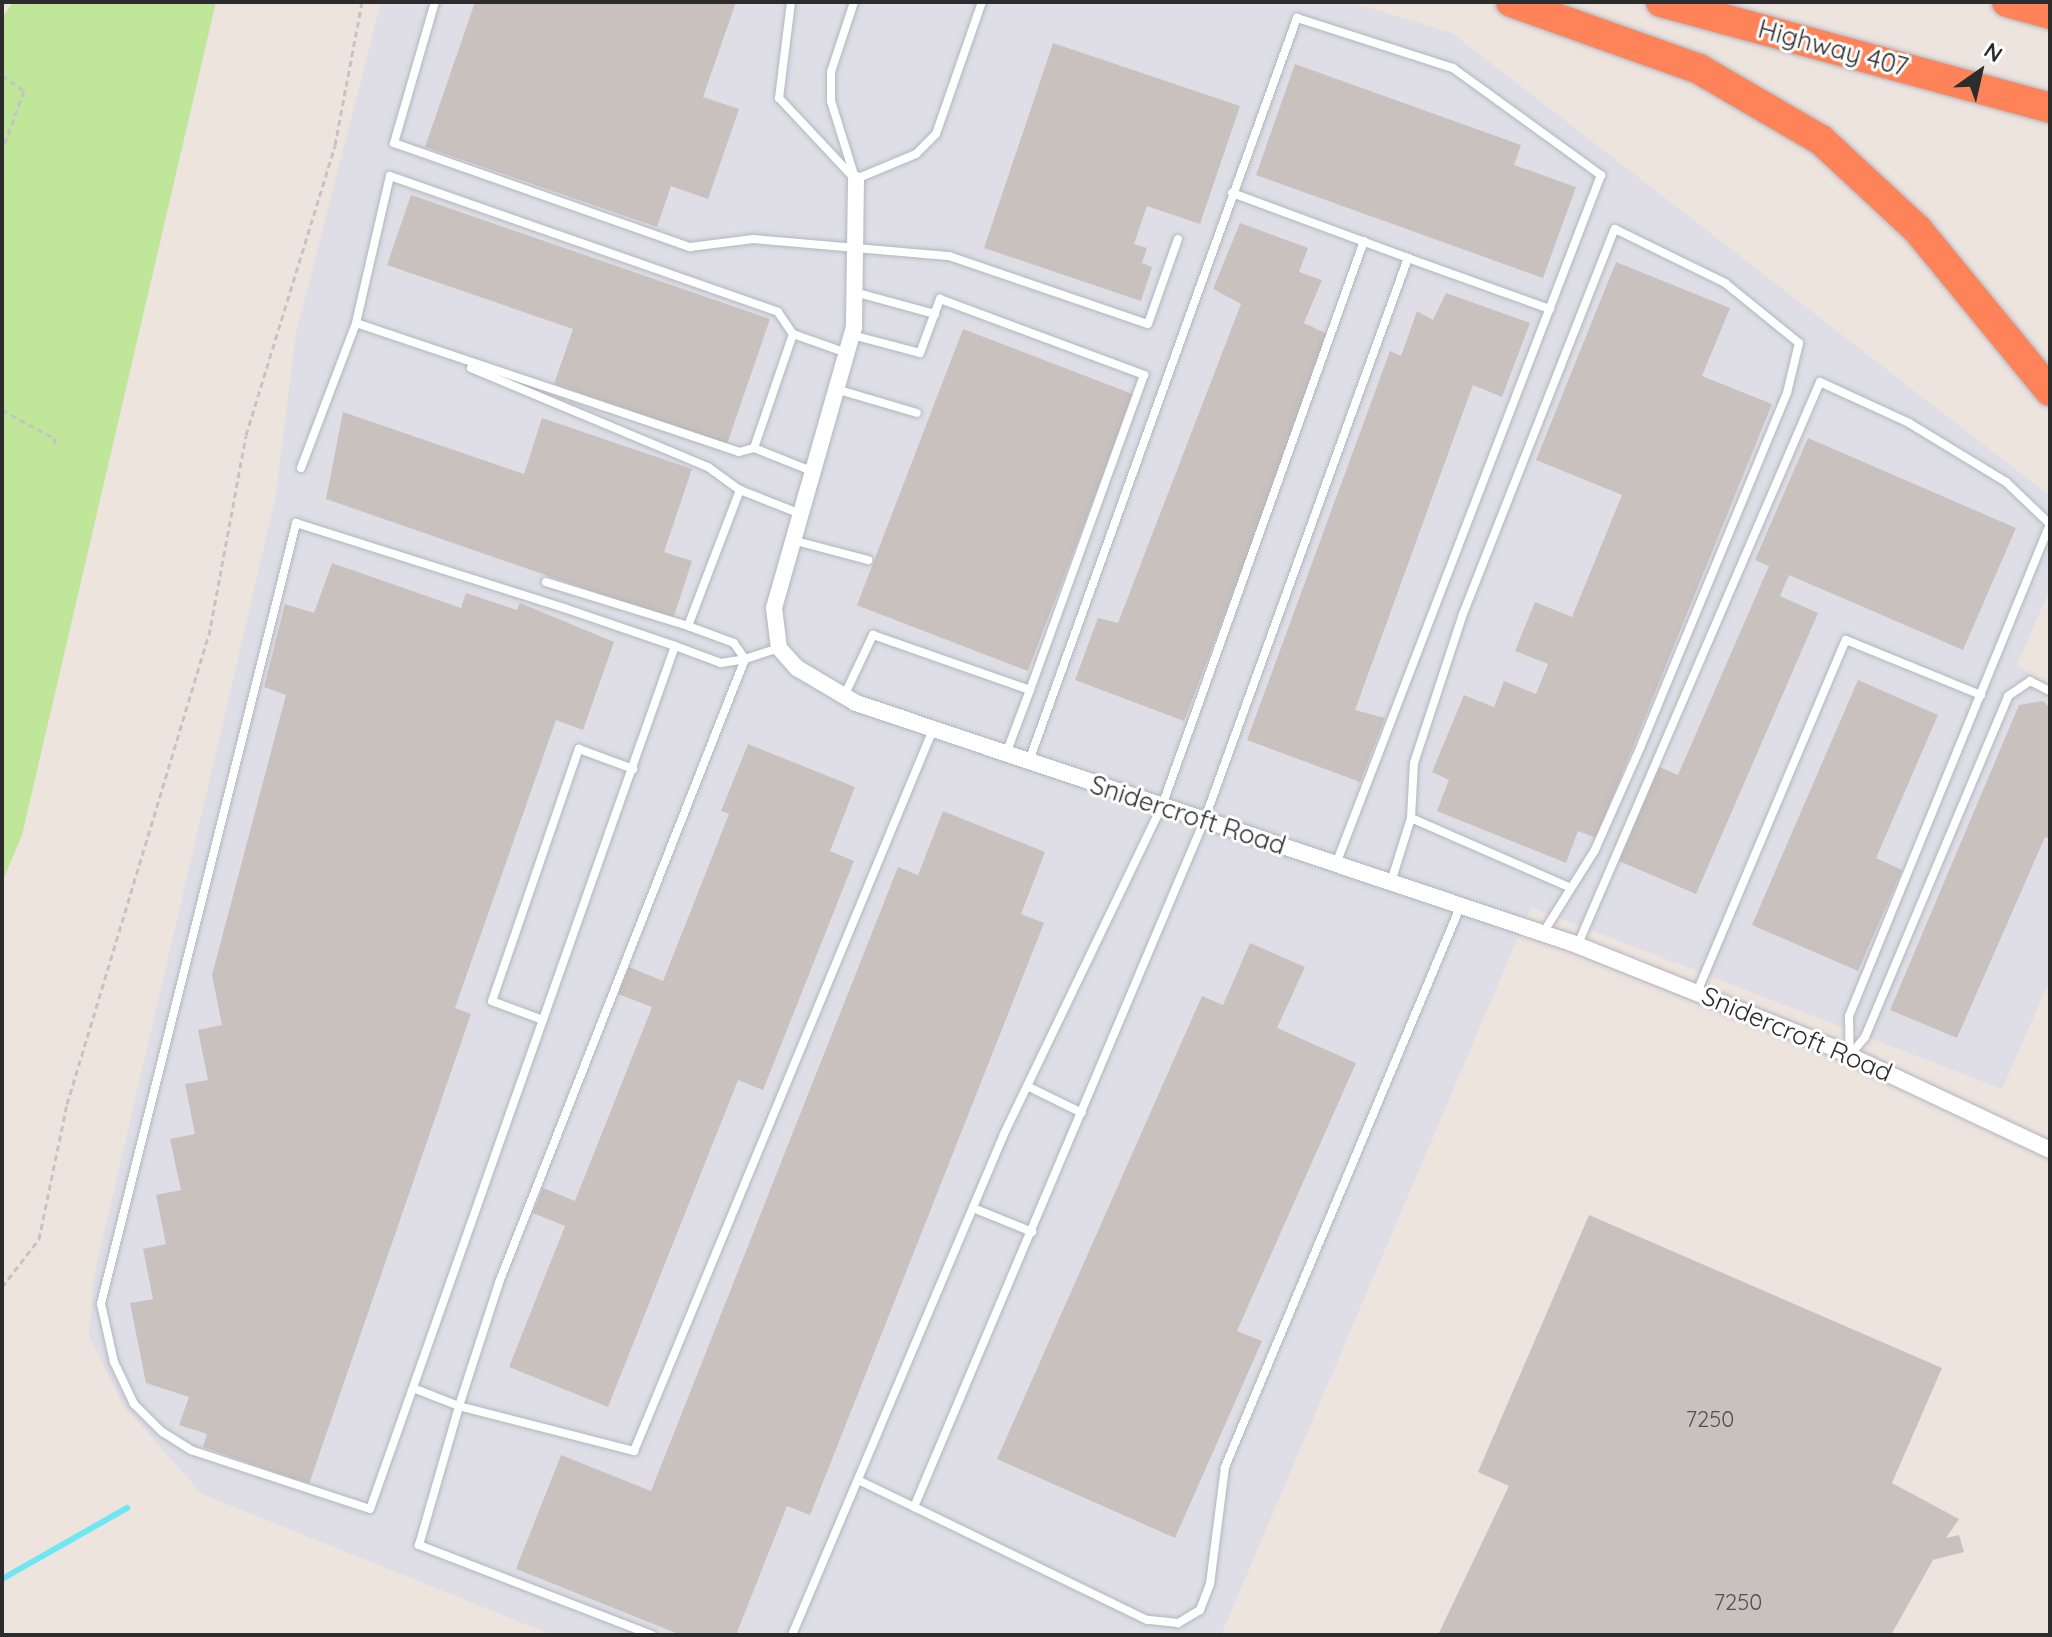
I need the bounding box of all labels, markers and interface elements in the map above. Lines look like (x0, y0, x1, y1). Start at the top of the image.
street label: Highway 407 (1755, 13, 1911, 83)
north arrow (1940, 32, 2020, 112)
text: N (1979, 36, 2008, 68)
street label: Snidercroft Road (1086, 769, 1290, 861)
street label: Snidercroft Road (1697, 980, 1897, 1088)
house number: 7250 (1686, 1407, 1734, 1433)
house number: 7250 (1714, 1590, 1762, 1616)

